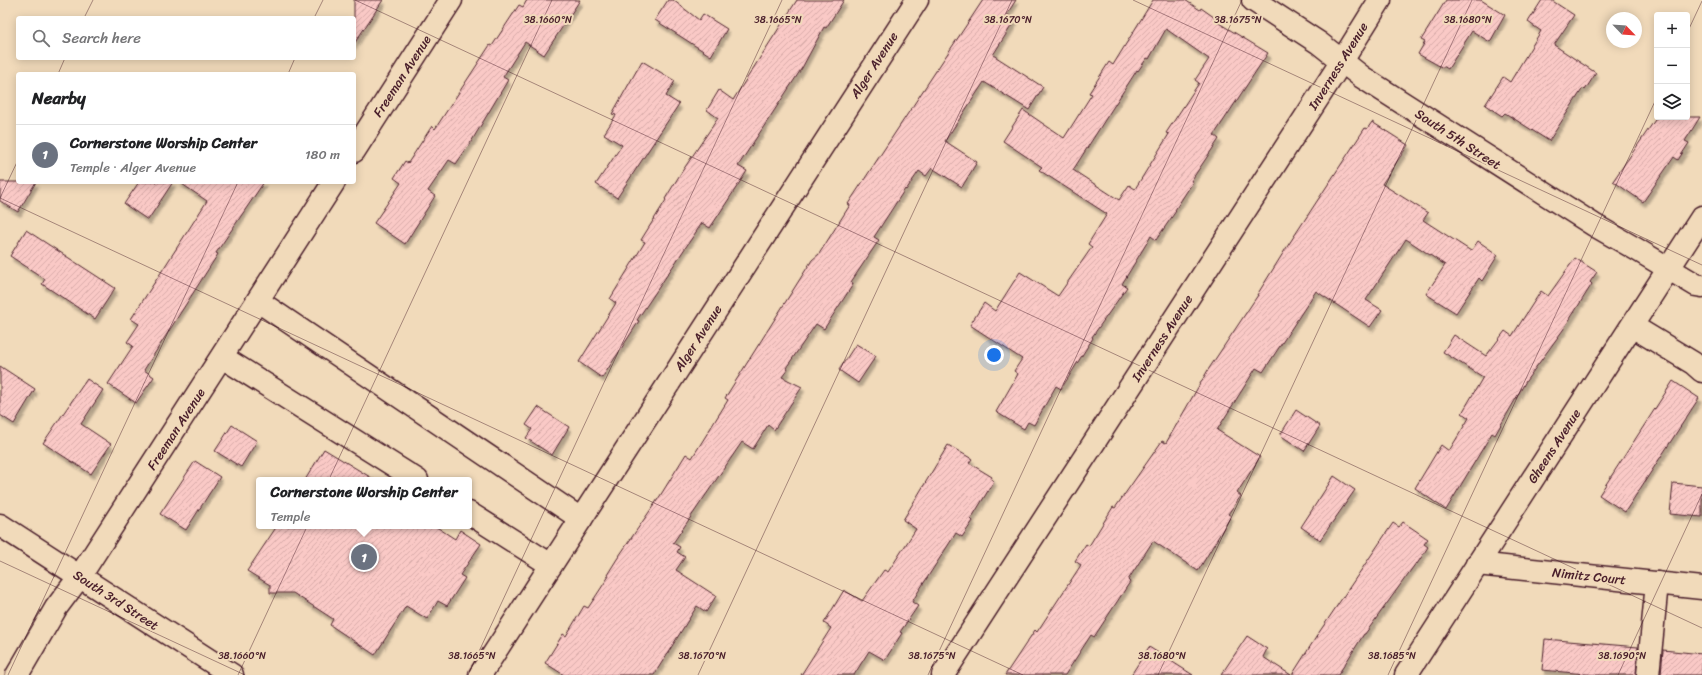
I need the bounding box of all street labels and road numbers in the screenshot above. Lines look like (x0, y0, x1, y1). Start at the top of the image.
street label: Inverness Avenue (1301, 17, 1374, 115)
street label: Alger Avenue (843, 27, 905, 104)
street label: Freeman Avenue (367, 30, 437, 122)
street label: South 5th Street (1410, 102, 1506, 176)
street label: Inverness Avenue (1125, 290, 1199, 387)
street label: Alger Avenue (667, 300, 729, 377)
street label: Freeman Avenue (141, 383, 211, 475)
street label: Gheens Avenue (1521, 404, 1587, 488)
street label: Nimitz Court (1551, 561, 1627, 591)
street label: South 3rd Street (68, 564, 164, 637)

